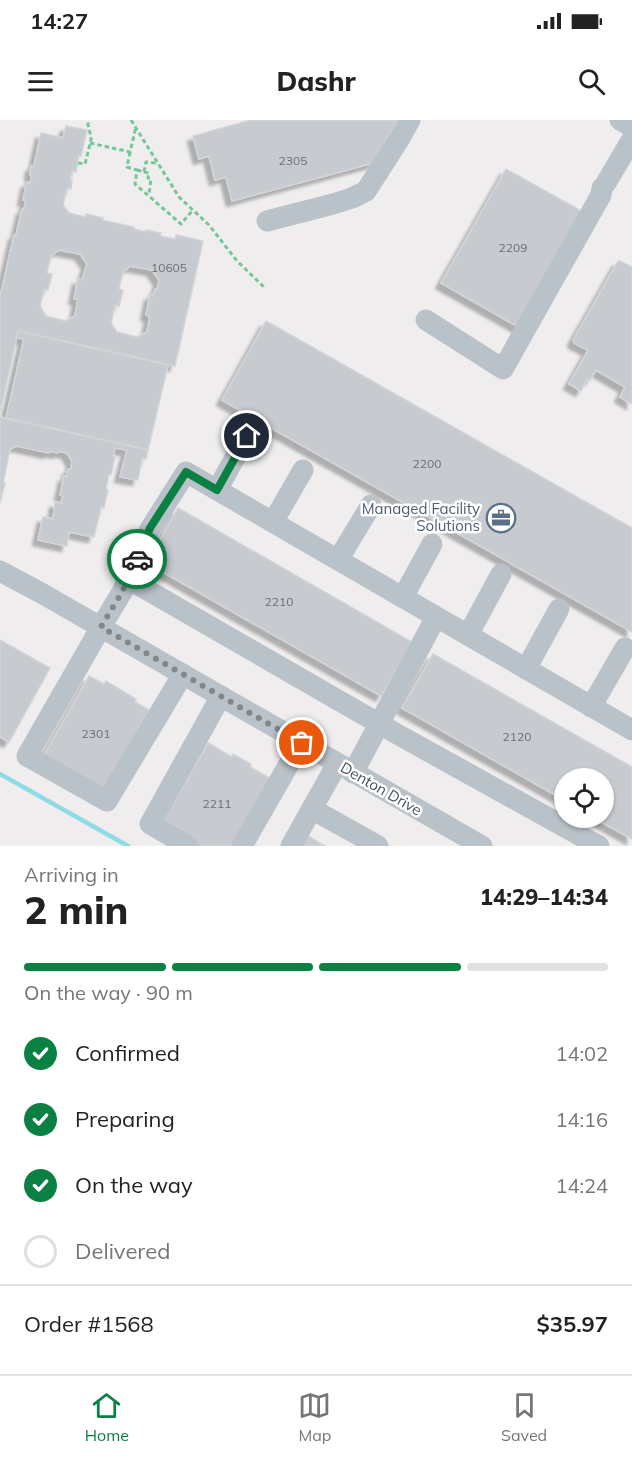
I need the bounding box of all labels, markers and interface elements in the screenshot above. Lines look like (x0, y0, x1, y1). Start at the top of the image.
text: 14:27 (30, 7, 88, 35)
text: Dashr (276, 64, 356, 98)
icon: menu (24, 65, 57, 98)
icon: search (575, 65, 608, 98)
house number: 2305 (279, 153, 307, 168)
house number: 2209 (499, 240, 527, 255)
house number: 10605 (151, 260, 187, 275)
pin (221, 410, 272, 461)
icon: home (230, 419, 263, 452)
house number: 2200 (413, 456, 441, 471)
place label: Managed Facility Solutions (362, 499, 480, 535)
office icon: Managed Facility Solutions (485, 502, 517, 534)
courier (107, 529, 167, 589)
icon: car (121, 543, 154, 576)
house number: 2210 (265, 594, 293, 609)
pin (276, 717, 327, 768)
house number: 2301 (82, 726, 110, 741)
icon: bag (285, 726, 318, 759)
house number: 2120 (503, 729, 531, 744)
street label: Denton Drive (337, 758, 425, 820)
map controls (554, 768, 614, 828)
button: locate (554, 768, 614, 828)
house number: 2211 (203, 796, 231, 811)
text: Arriving in (24, 862, 119, 887)
text: 14:29–14:34 (480, 883, 608, 911)
text: 2 min (24, 885, 129, 934)
text: On the way · 90 m (24, 980, 193, 1005)
icon: check (24, 1037, 57, 1070)
text: Confirmed (75, 1039, 180, 1067)
text: 14:02 (555, 1041, 608, 1066)
icon: check (24, 1103, 57, 1136)
text: Preparing (75, 1105, 175, 1133)
text: 14:16 (555, 1107, 608, 1132)
icon: check (24, 1169, 57, 1202)
text: On the way (75, 1171, 193, 1199)
text: 14:24 (555, 1173, 608, 1198)
text: Delivered (75, 1237, 170, 1265)
text: Order #1568 (24, 1310, 154, 1338)
text: $35.97 (537, 1310, 608, 1338)
tab: Home (85, 1389, 129, 1445)
tab: Map (298, 1389, 331, 1445)
tab: Saved (501, 1389, 547, 1445)

